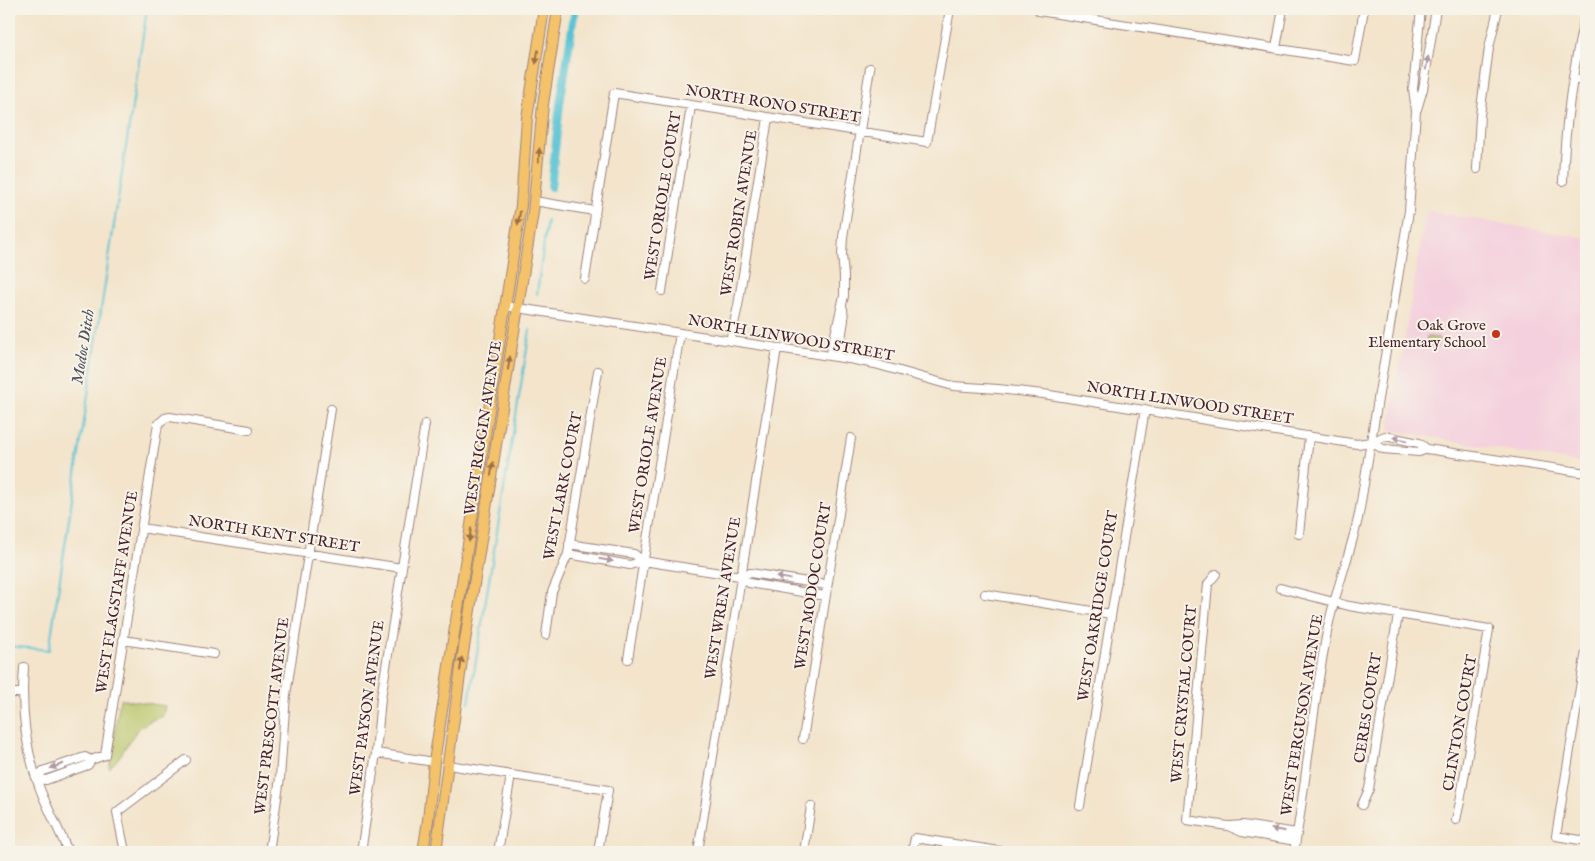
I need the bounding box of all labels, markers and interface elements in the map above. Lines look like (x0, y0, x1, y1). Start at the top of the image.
one-way arrow (532, 49, 540, 65)
one-way arrow (1423, 55, 1431, 71)
street label: NORTH RONO STREET (684, 81, 862, 127)
street label: WEST ORIOLE COURT (640, 110, 686, 282)
street label: WEST ROBIN AVENUE (716, 128, 762, 298)
one-way arrow (535, 147, 543, 163)
one-way arrow (514, 211, 522, 227)
water label: Modoc Ditch (68, 308, 100, 386)
street label: NORTH LINWOOD STREET (686, 310, 896, 366)
place label: Oak Grove Elementary School (1368, 316, 1487, 352)
marker: Oak Grove Elementary School (1490, 328, 1502, 340)
street label: WEST RIGGIN AVENUE (460, 339, 506, 517)
one-way arrow (505, 354, 513, 370)
street label: WEST ORIOLE AVENUE (625, 355, 671, 535)
street label: NORTH LINWOOD STREET (1085, 377, 1295, 429)
street label: WEST LARK COURT (539, 410, 587, 562)
one-way arrow (1392, 435, 1407, 443)
one-way arrow (488, 461, 496, 477)
street label: WEST FLAGSTAFF AVENUE (92, 489, 142, 695)
street label: WEST MODOC COURT (790, 501, 836, 671)
street label: WEST OAKRIDGE COURT (1074, 509, 1122, 703)
street label: NORTH KENT STREET (187, 511, 361, 557)
street label: WEST WREN AVENUE (701, 515, 745, 681)
one-way arrow (465, 527, 473, 543)
one-way arrow (598, 557, 614, 565)
one-way arrow (775, 574, 791, 582)
street label: WEST CRYSTAL COURT (1167, 604, 1201, 784)
street label: WEST FERGUSON AVENUE (1277, 613, 1327, 817)
street label: WEST PRESCOTT AVENUE (250, 616, 294, 816)
street label: WEST PAYSON AVENUE (345, 619, 389, 797)
street label: CERES COURT (1350, 651, 1386, 765)
street label: CLINTON COURT (1439, 653, 1481, 793)
one-way arrow (457, 656, 465, 672)
one-way arrow (50, 763, 65, 770)
one-way arrow (1270, 826, 1286, 834)

